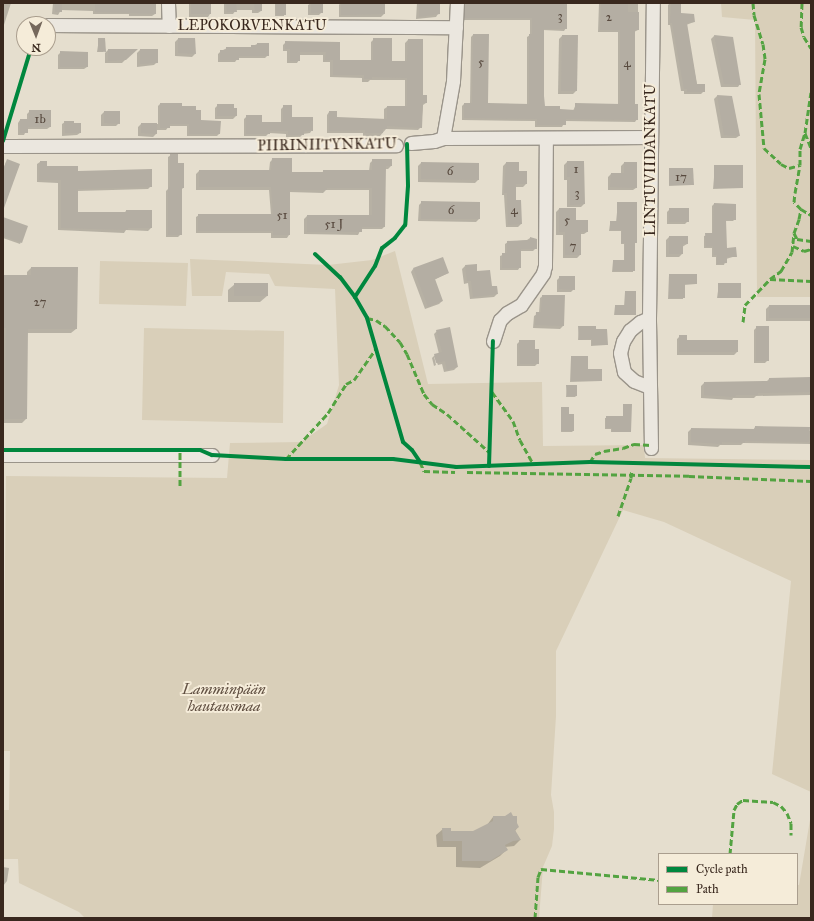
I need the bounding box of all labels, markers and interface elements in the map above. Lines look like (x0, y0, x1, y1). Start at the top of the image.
house number: 3 (557, 8, 563, 24)
house number: 2 (606, 9, 612, 25)
north arrow (16, 16, 56, 56)
street label: LEPOKORVENKATU (177, 17, 327, 35)
text: N (31, 41, 41, 54)
house number: 5 (478, 54, 484, 70)
house number: 4 (623, 55, 631, 71)
street label: LINTUVIIDANKATU (642, 84, 660, 236)
house number: 1b (34, 111, 46, 127)
street label: PIIRINIITYNKATU (257, 135, 397, 155)
house number: 1 (573, 161, 579, 177)
house number: 6 (447, 163, 453, 179)
house number: 17 (675, 169, 687, 185)
house number: 3 (574, 185, 580, 201)
house number: 6 (448, 202, 454, 218)
house number: 4 (510, 202, 518, 218)
house number: 51 (276, 207, 288, 223)
house number: 5 (564, 212, 570, 228)
house number: 51 J (324, 216, 344, 232)
house number: 7 (570, 238, 576, 254)
house number: 27 (34, 294, 46, 310)
park label: Lamminpään hautausmaa (182, 680, 266, 715)
legend (658, 853, 798, 905)
text: Cycle path (696, 862, 748, 876)
text: Path (696, 882, 719, 896)

